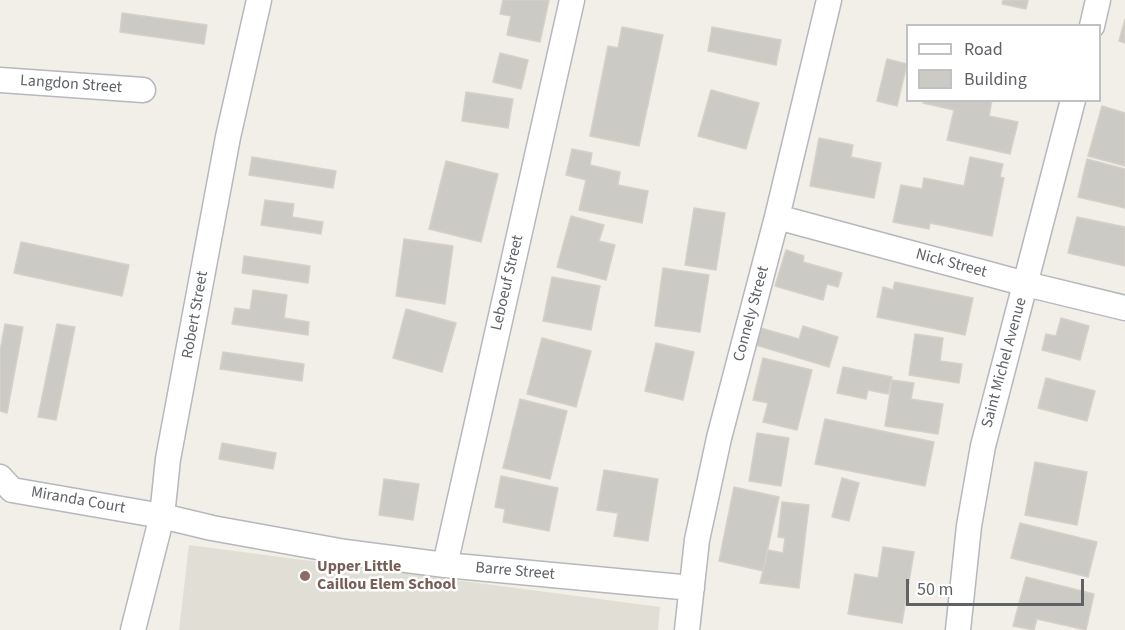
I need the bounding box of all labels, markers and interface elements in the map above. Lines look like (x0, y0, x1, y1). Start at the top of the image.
legend (906, 24, 1101, 102)
text: Road (964, 37, 1003, 62)
text: Building (964, 67, 1027, 92)
street label: Langdon Street (19, 72, 123, 98)
street label: Leboeuf Street (488, 233, 528, 333)
street label: Nick Street (913, 245, 989, 283)
street label: Connely Street (730, 264, 774, 364)
street label: Robert Street (179, 270, 213, 360)
street label: Saint Michel Avenue (978, 296, 1032, 430)
street label: Miranda Court (29, 483, 127, 519)
place label: Upper Little Caillou Elem School (317, 557, 456, 595)
street label: Barre Street (474, 559, 556, 585)
scale bar (909, 567, 1088, 605)
marker: Upper Little Caillou Elem School (298, 569, 312, 583)
text: 50 m (917, 577, 953, 602)

